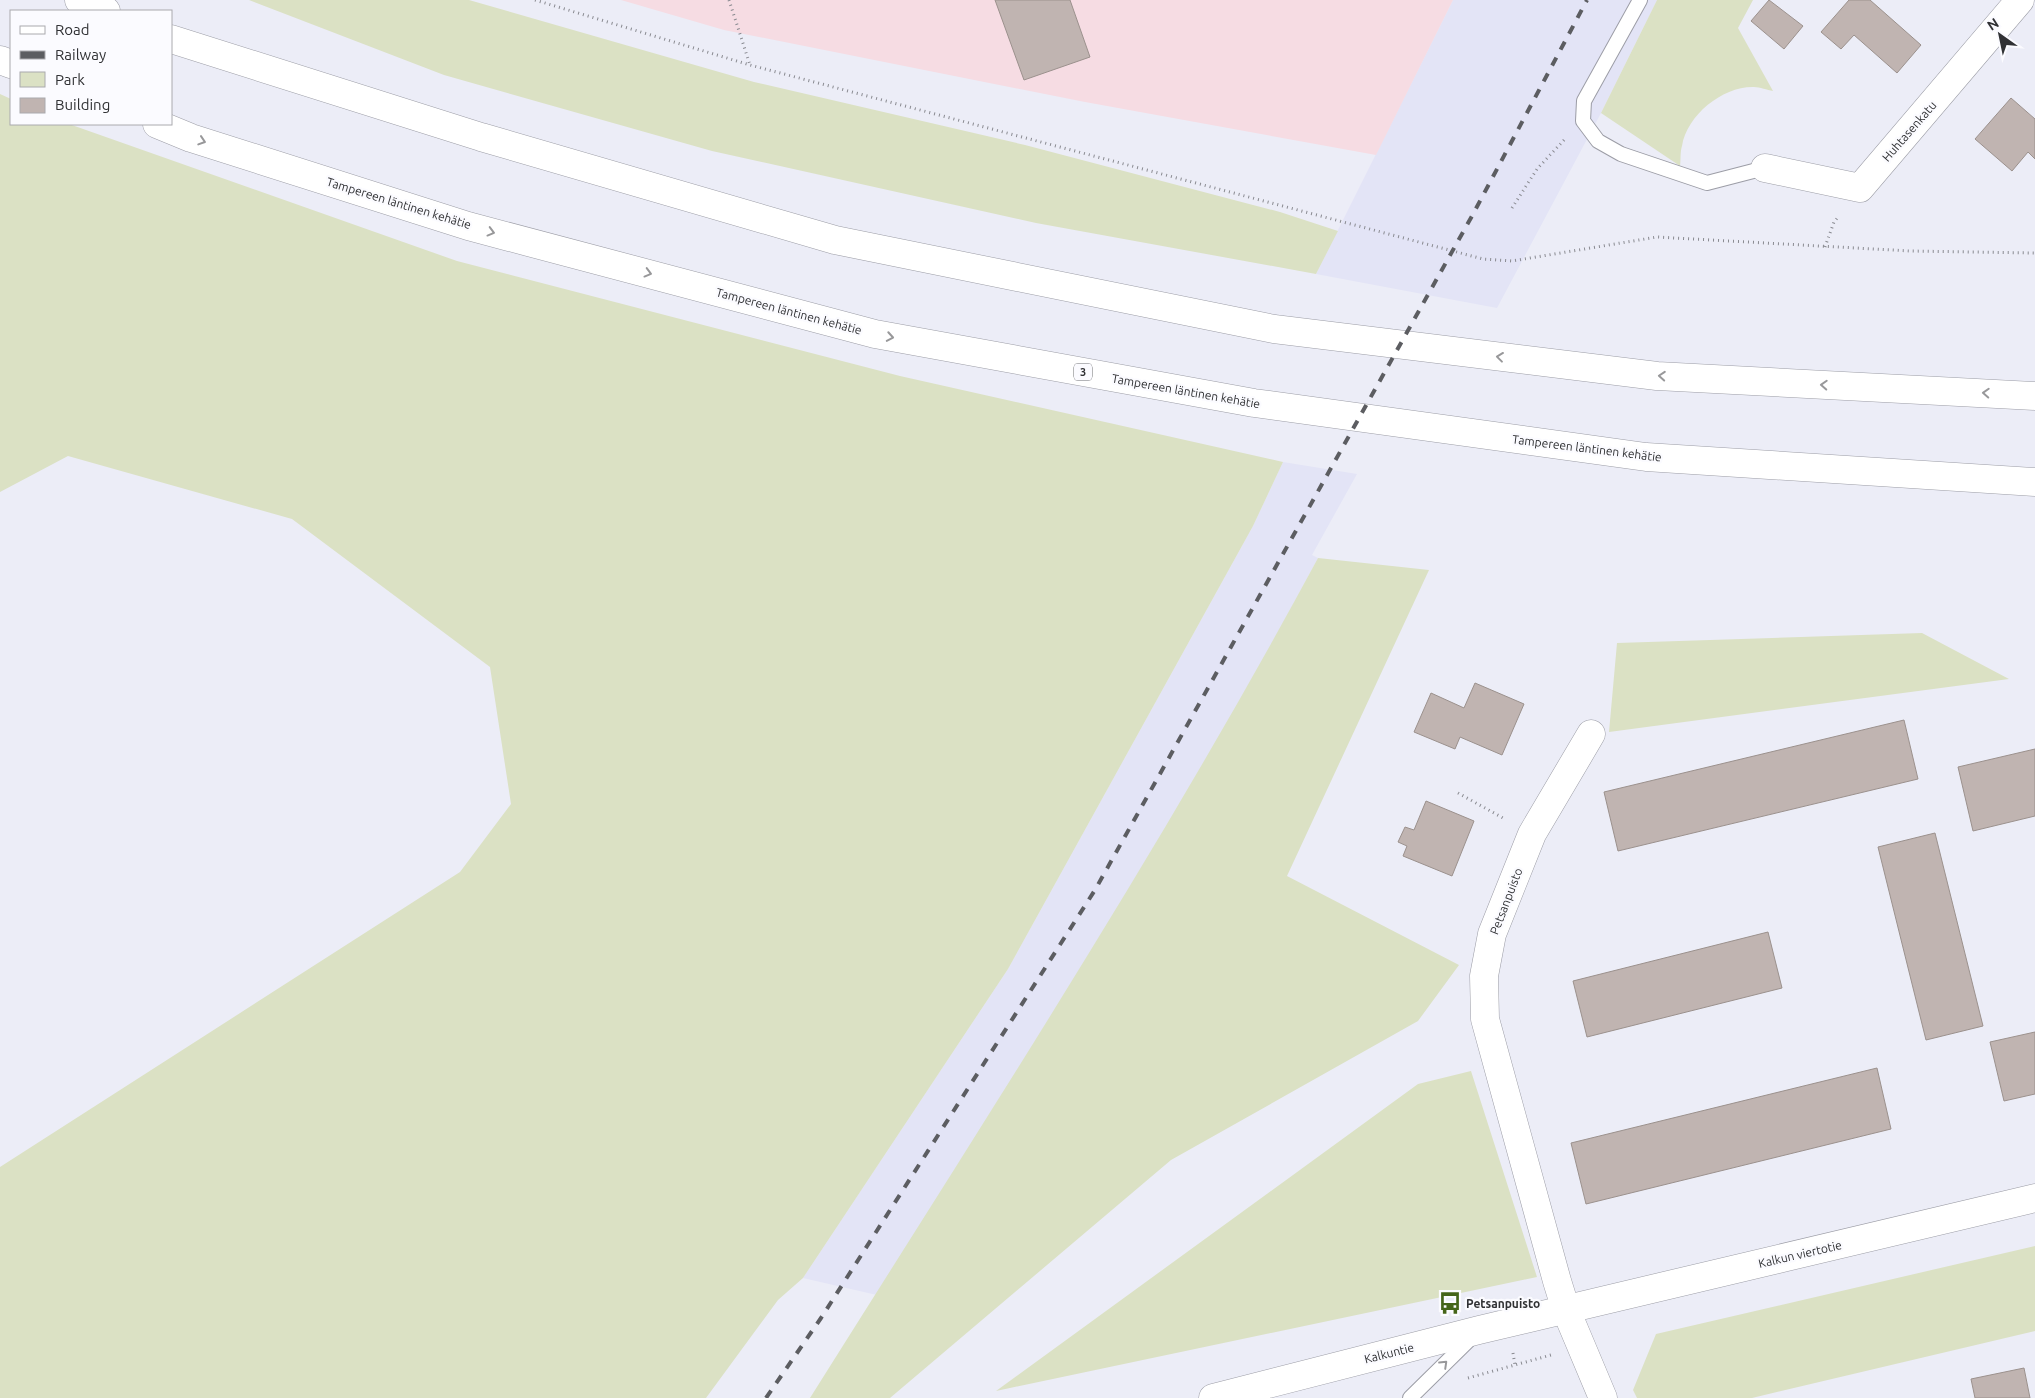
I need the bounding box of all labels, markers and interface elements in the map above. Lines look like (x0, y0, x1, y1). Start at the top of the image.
legend (10, 10, 172, 125)
north arrow (1975, 10, 2025, 60)
text: N (1984, 15, 2002, 34)
text: Road (55, 21, 90, 38)
text: Railway (55, 46, 106, 63)
text: Park (55, 71, 85, 88)
text: Building (55, 96, 110, 113)
street label: Huhtasenkatu (1879, 98, 1939, 164)
one-way arrow (198, 136, 206, 146)
street label: Tampereen läntinen kehätie (325, 175, 473, 231)
one-way arrow (486, 226, 494, 236)
one-way arrow (643, 268, 651, 278)
street label: Tampereen läntinen kehätie (715, 285, 863, 337)
one-way arrow (885, 331, 894, 341)
one-way arrow (1496, 352, 1504, 363)
road number: 3 (1074, 364, 1092, 381)
one-way arrow (1657, 371, 1665, 382)
street label: Tampereen läntinen kehätie (1111, 372, 1261, 410)
one-way arrow (1820, 379, 1828, 390)
one-way arrow (1982, 388, 1990, 399)
street label: Tampereen läntinen kehätie (1512, 432, 1662, 464)
street label: Petsanpuisto (1487, 866, 1525, 936)
street label: Kalkun viertotie (1757, 1238, 1843, 1270)
bus stop icon: Petsanpuisto (1437, 1290, 1463, 1316)
place label: Petsanpuisto (1466, 1297, 1540, 1310)
street label: Kalkuntie (1363, 1341, 1415, 1365)
one-way arrow (1439, 1361, 1448, 1370)

